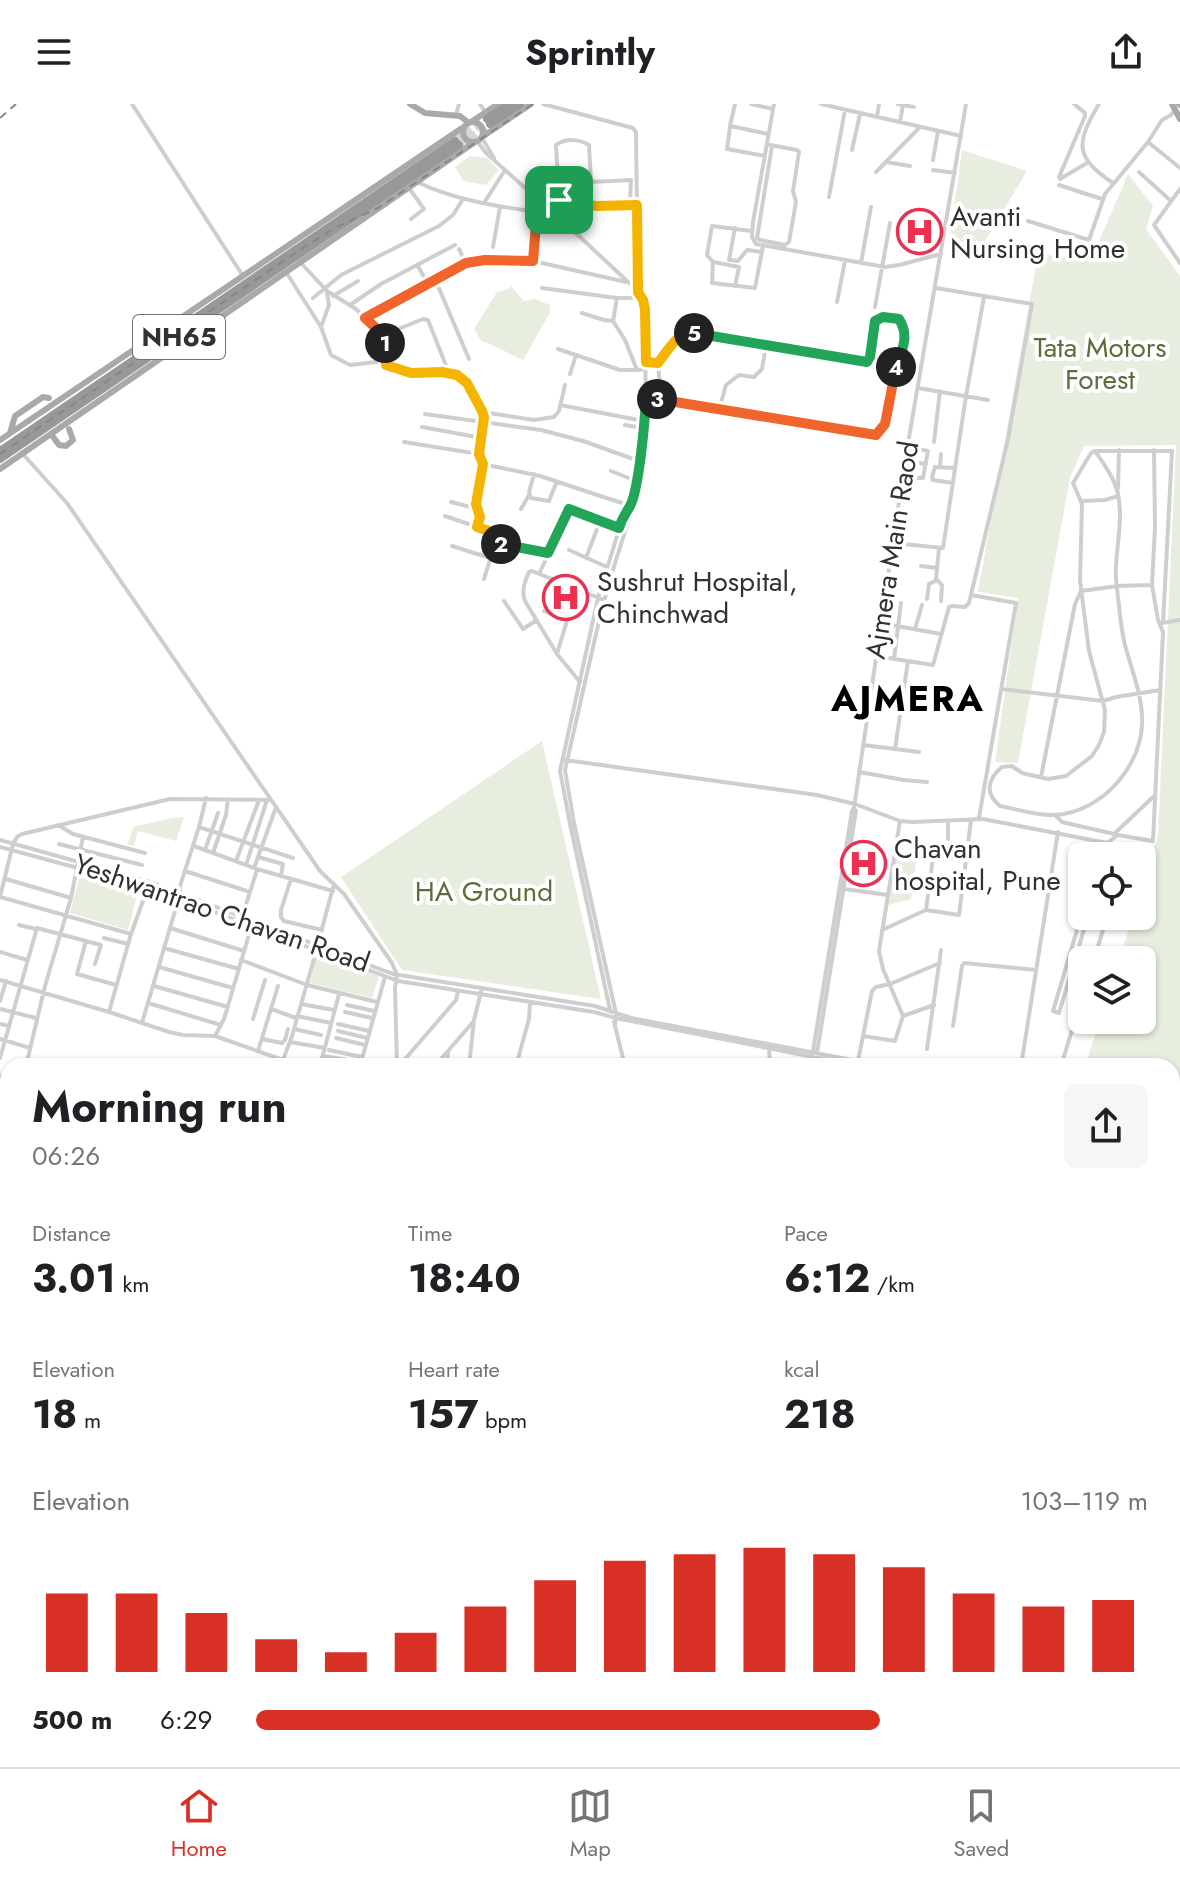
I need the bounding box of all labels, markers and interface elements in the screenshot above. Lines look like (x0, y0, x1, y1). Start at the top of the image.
text: Sprintly (525, 26, 655, 78)
icon: menu (32, 30, 76, 74)
icon: share (1104, 30, 1148, 74)
pin (525, 166, 593, 234)
icon: arrive (537, 178, 581, 222)
place label: Avanti Nursing Home (950, 196, 1125, 269)
hospital icon: Avanti Nursing Home (895, 208, 943, 256)
pin: 5 (674, 313, 714, 353)
road number: NH65 (133, 315, 225, 359)
text: 5 (687, 317, 701, 349)
pin: 1 (365, 323, 405, 363)
text: 1 (379, 327, 391, 359)
park label: Tata Motors Forest (1033, 327, 1167, 400)
pin: 4 (876, 347, 916, 387)
text: 4 (888, 351, 904, 383)
pin: 3 (637, 379, 677, 419)
text: 3 (650, 383, 664, 415)
street label: Ajmera Main Raod (855, 438, 929, 662)
pin: 2 (481, 524, 521, 564)
text: 2 (494, 528, 508, 560)
place label: Sushrut Hospital, Chinchwad (597, 561, 798, 634)
hospital icon: Sushrut Hospital, Chinchwad (542, 573, 590, 621)
district label: AJMERA (830, 672, 985, 724)
place label: Chavan hospital, Pune (894, 828, 1061, 901)
hospital icon: Chavan hospital, Pune (839, 840, 887, 888)
map controls (1068, 842, 1156, 1034)
button: locate (1068, 842, 1156, 930)
street label: Yeshwantrao Chavan Road (69, 843, 375, 983)
park label: HA Ground (415, 871, 553, 912)
button: layers (1068, 946, 1156, 1034)
text: Morning run (32, 1075, 287, 1139)
button: share (1064, 1084, 1148, 1168)
text: 06:26 (32, 1137, 100, 1175)
text: Distance (32, 1217, 111, 1249)
text: Time (408, 1217, 452, 1249)
text: Pace (784, 1217, 828, 1249)
text: 3.01 (32, 1249, 116, 1307)
text: 18:40 (408, 1249, 521, 1307)
text: 6:12 (784, 1249, 870, 1307)
text: km (116, 1268, 149, 1300)
text: /km (870, 1268, 915, 1300)
text: Elevation (32, 1353, 115, 1385)
text: Heart rate (408, 1353, 500, 1385)
text: kcal (784, 1353, 820, 1385)
text: 18 (32, 1385, 77, 1443)
text: 157 (408, 1385, 478, 1443)
text: 218 (784, 1385, 856, 1443)
text: m (77, 1404, 101, 1436)
text: bpm (478, 1404, 527, 1436)
text: Elevation (32, 1482, 130, 1520)
text: 103–119 m (1021, 1482, 1148, 1520)
text: 500 m (32, 1701, 112, 1739)
text: 6:29 (160, 1701, 213, 1739)
tab: Home (171, 1784, 227, 1864)
tab: Map (568, 1784, 612, 1864)
tab: Saved (954, 1784, 1009, 1864)

